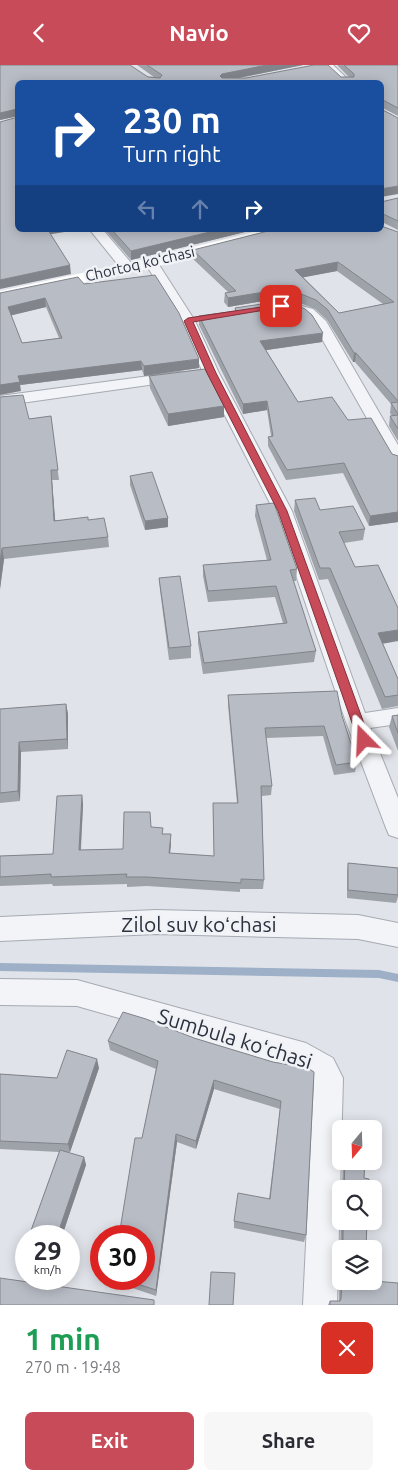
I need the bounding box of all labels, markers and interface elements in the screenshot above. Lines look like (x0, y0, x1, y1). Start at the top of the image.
icon: back (25, 19, 53, 47)
icon: heart (345, 19, 373, 47)
text: Navio (169, 20, 229, 45)
icon: right (40, 100, 105, 165)
text: 230 m (123, 100, 221, 140)
text: Turn right (123, 141, 221, 166)
icon: left (133, 195, 161, 223)
icon: ahead (186, 195, 214, 223)
icon: right (239, 195, 267, 223)
street label: Chortoq koʻchasi (83, 243, 196, 284)
pin (260, 285, 302, 327)
icon: arrive (267, 292, 295, 320)
position arrow (337, 713, 389, 765)
street label: Zilol suv koʻchasi (121, 912, 277, 936)
street label: Sumbula koʻchasi (155, 1003, 316, 1073)
north arrow (332, 1120, 382, 1170)
map controls (332, 1120, 382, 1290)
button: search (332, 1180, 382, 1230)
speed limit sign: 30 (90, 1225, 155, 1290)
text: 29 (33, 1237, 62, 1265)
button: layers (332, 1240, 382, 1290)
text: km/h (34, 1263, 61, 1276)
text: 1 min (25, 1322, 101, 1356)
button: close (321, 1322, 373, 1374)
text: 270 m · 19:48 (25, 1358, 121, 1376)
button: Exit (25, 1412, 194, 1470)
button: Share (204, 1412, 373, 1470)

